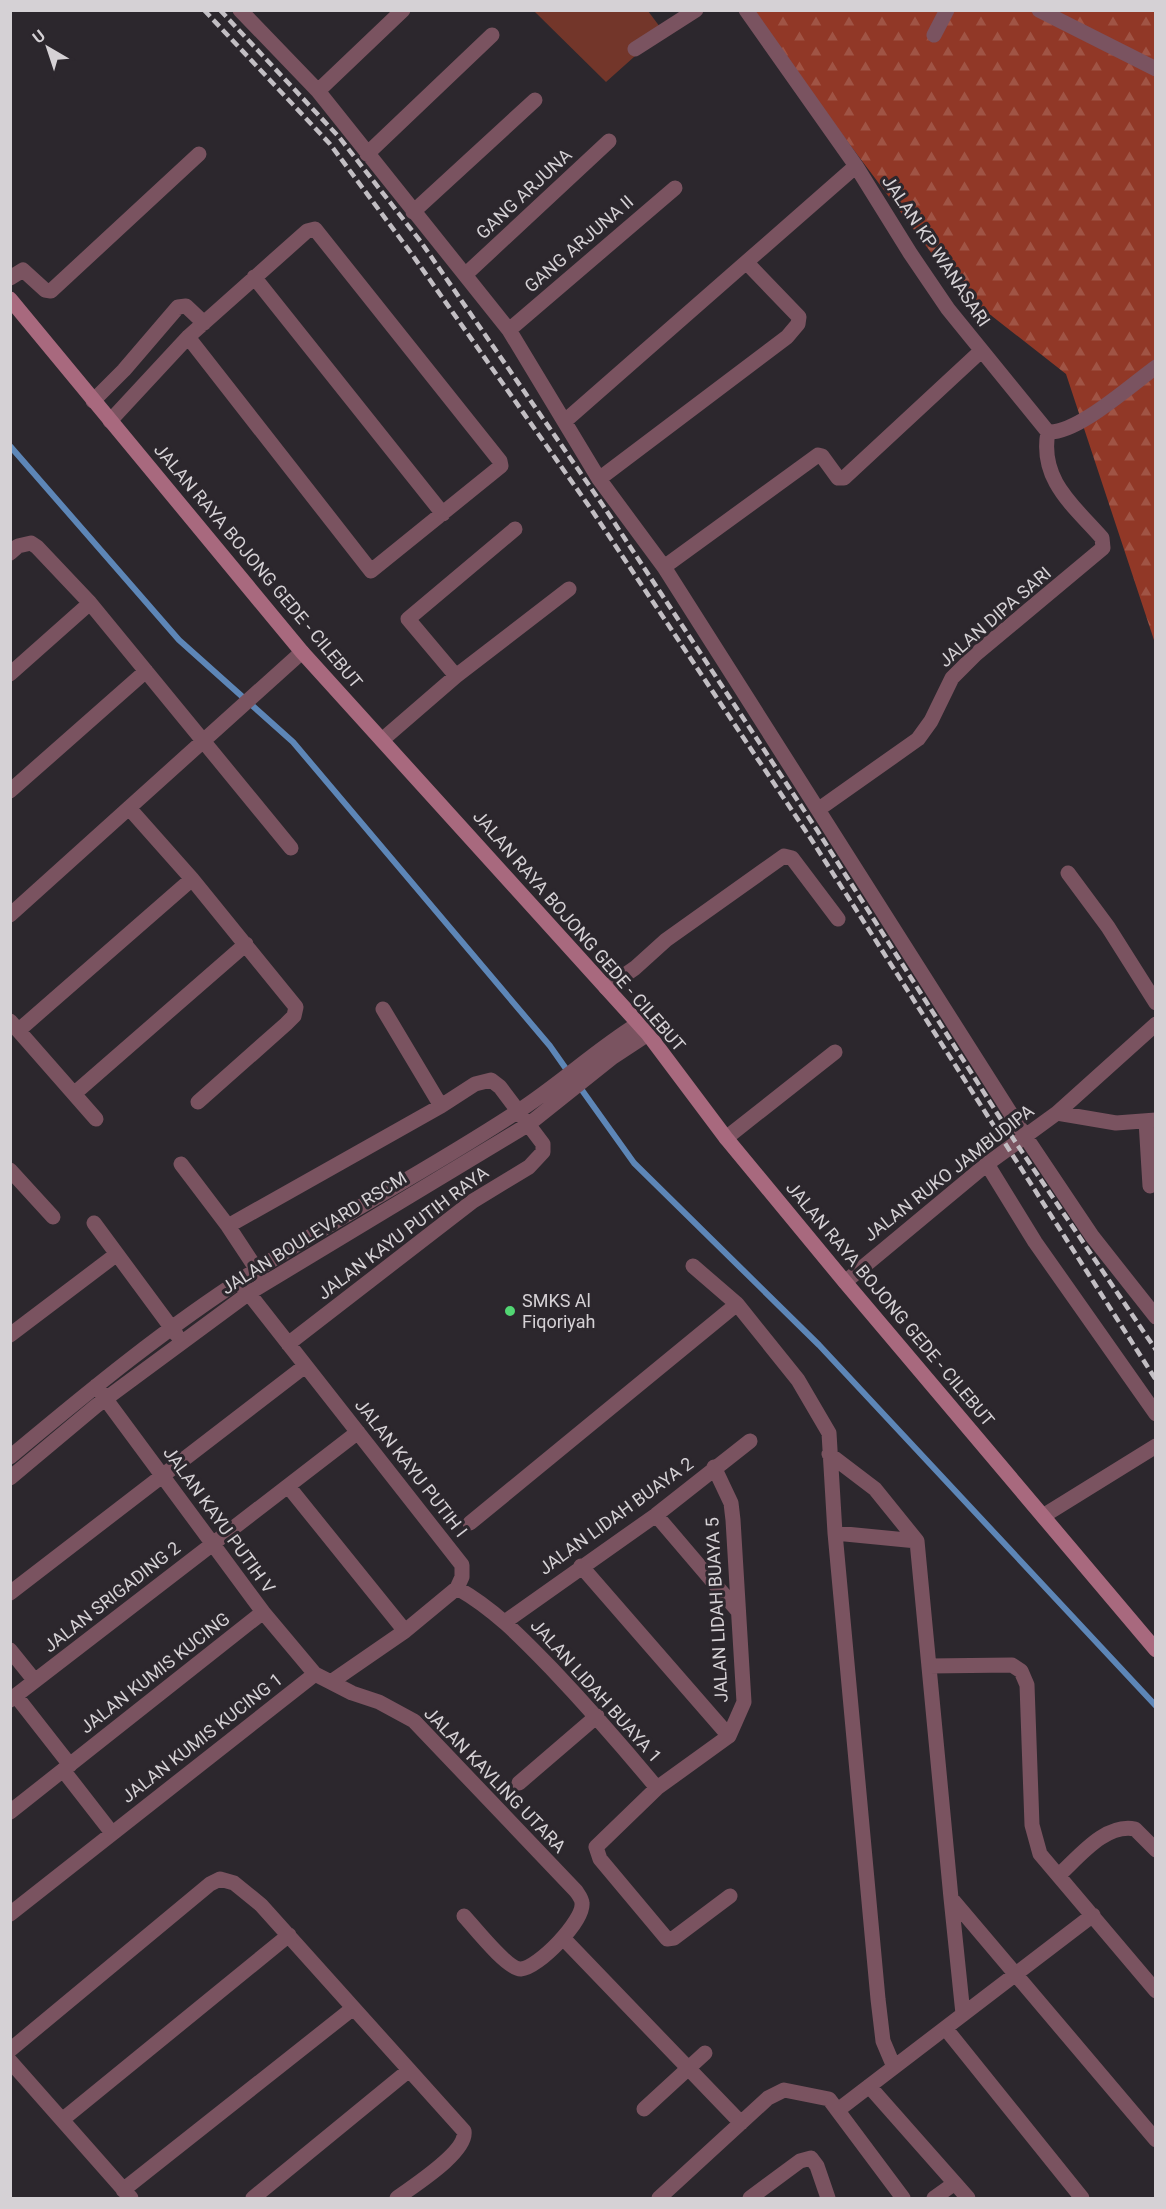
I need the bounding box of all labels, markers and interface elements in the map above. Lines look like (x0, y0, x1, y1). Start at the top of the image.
north arrow (18, 18, 78, 78)
text: U (29, 26, 49, 47)
street label: GANG ARJUNA (472, 144, 576, 243)
street label: JALAN KP WANASARI (878, 171, 995, 330)
street label: GANG ARJUNA II (520, 191, 637, 296)
street label: JALAN RAYA BOJONG GEDE - CILEBUT (150, 439, 367, 692)
street label: JALAN DIPA SARI (934, 562, 1055, 671)
street label: JALAN RAYA BOJONG GEDE - CILEBUT (469, 806, 690, 1056)
street label: JALAN RUKO JAMBUDIPA (860, 1100, 1038, 1245)
street label: JALAN KAYU PUTIH RAYA (313, 1161, 492, 1304)
street label: JALAN BOULEVARD RSCM (217, 1167, 410, 1298)
street label: JALAN RAYA BOJONG GEDE - CILEBUT (782, 1177, 999, 1430)
place label: SMKS Al Fiqoriyah (522, 1290, 595, 1332)
marker: SMKS Al Fiqoriyah (503, 1304, 517, 1318)
street label: JALAN KAYU PUTIH I (351, 1394, 472, 1541)
street label: JALAN KAYU PUTIH V (159, 1442, 280, 1598)
street label: JALAN LIDAH BUAYA 2 (534, 1453, 697, 1579)
street label: JALAN LIDAH BUAYA 5 (701, 1517, 732, 1703)
street label: JALAN SRIGADING 2 (39, 1537, 184, 1656)
street label: JALAN KUMIS KUCING (76, 1608, 234, 1737)
street label: JALAN LIDAH BUAYA 1 (526, 1615, 666, 1767)
street label: JALAN KUMIS KUCING 1 (117, 1668, 286, 1807)
street label: JALAN KAVLING UTARA (420, 1702, 571, 1857)

